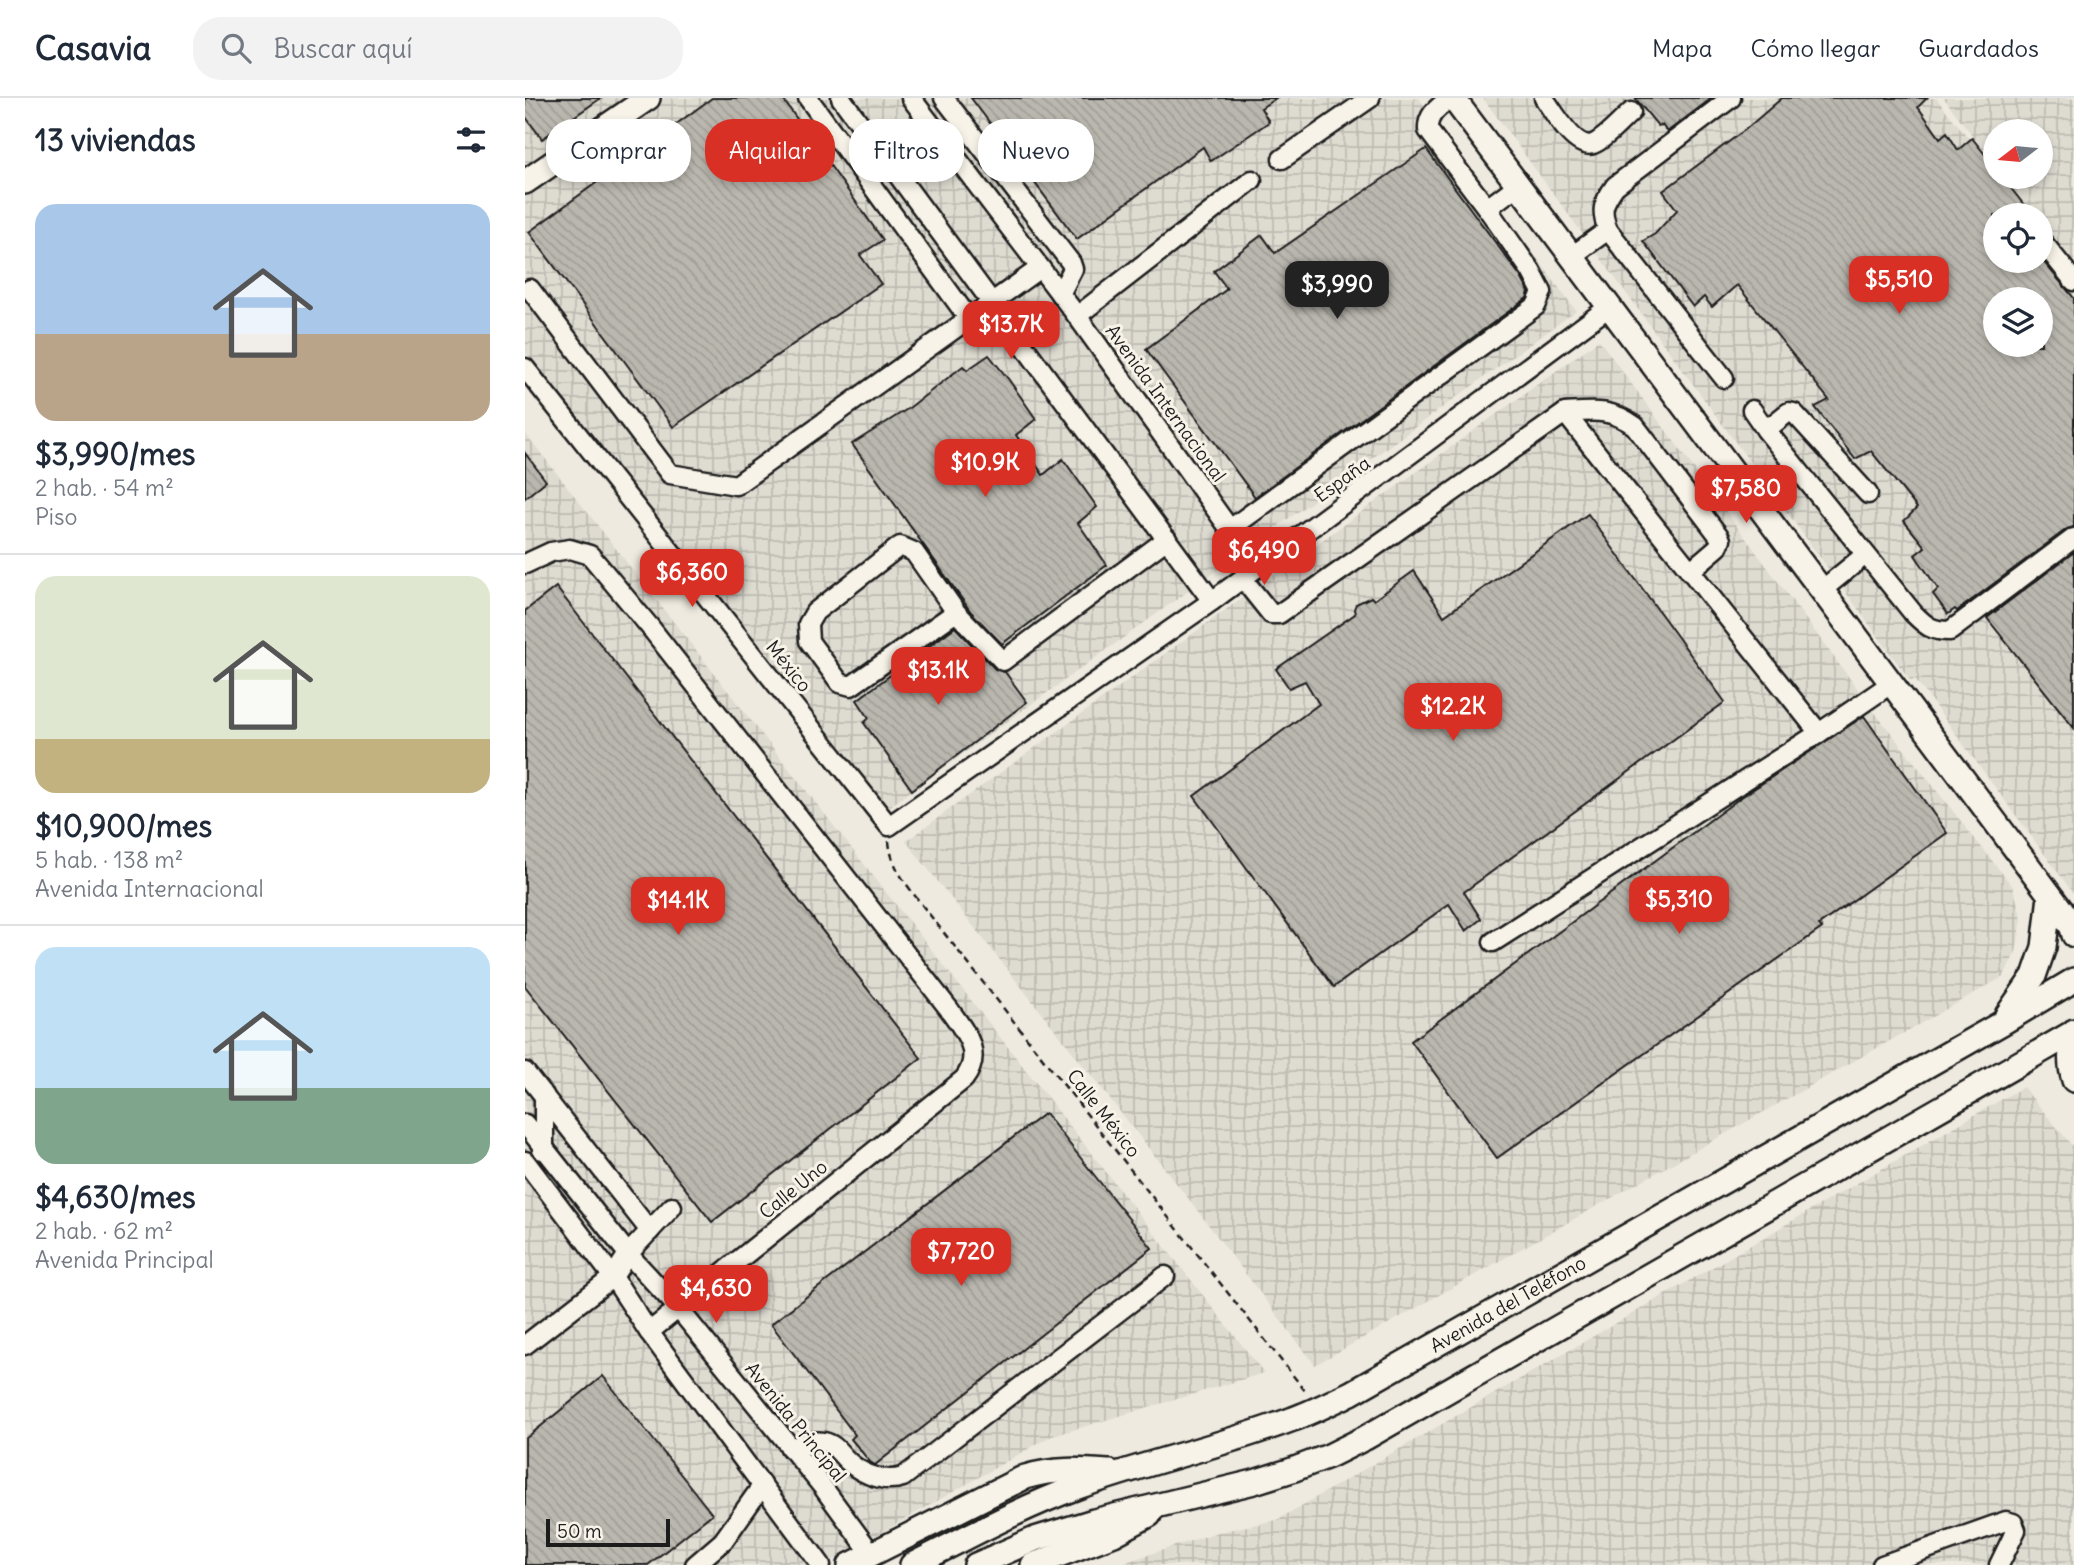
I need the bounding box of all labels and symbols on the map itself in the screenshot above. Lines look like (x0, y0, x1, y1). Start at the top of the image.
north arrow (1983, 119, 2053, 189)
pin: $5,510 (1842, 256, 1956, 316)
pin: $3,990 (1280, 262, 1394, 321)
pin: $13.7K (954, 302, 1068, 361)
street label: Avenida Internacional (1101, 320, 1231, 486)
pin: $10.9K (928, 440, 1042, 499)
street label: España (1309, 451, 1375, 507)
pin: $7,580 (1689, 466, 1803, 525)
pin: $6,490 (1207, 528, 1321, 587)
pin: $6,360 (635, 550, 749, 609)
street label: México (761, 635, 817, 697)
pin: $13.1K (881, 648, 995, 707)
pin: $12.2K (1396, 684, 1510, 743)
pin: $5,310 (1622, 876, 1736, 936)
pin: $14.1K (621, 878, 735, 937)
street label: Calle México (1062, 1064, 1146, 1162)
street label: Calle Uno (754, 1154, 832, 1224)
pin: $7,720 (904, 1228, 1018, 1288)
street label: Avenida del Teléfono (1426, 1250, 1590, 1358)
pin: $4,630 (659, 1266, 773, 1325)
street label: Avenida Principal (740, 1357, 852, 1487)
scale bar (546, 1516, 670, 1548)

